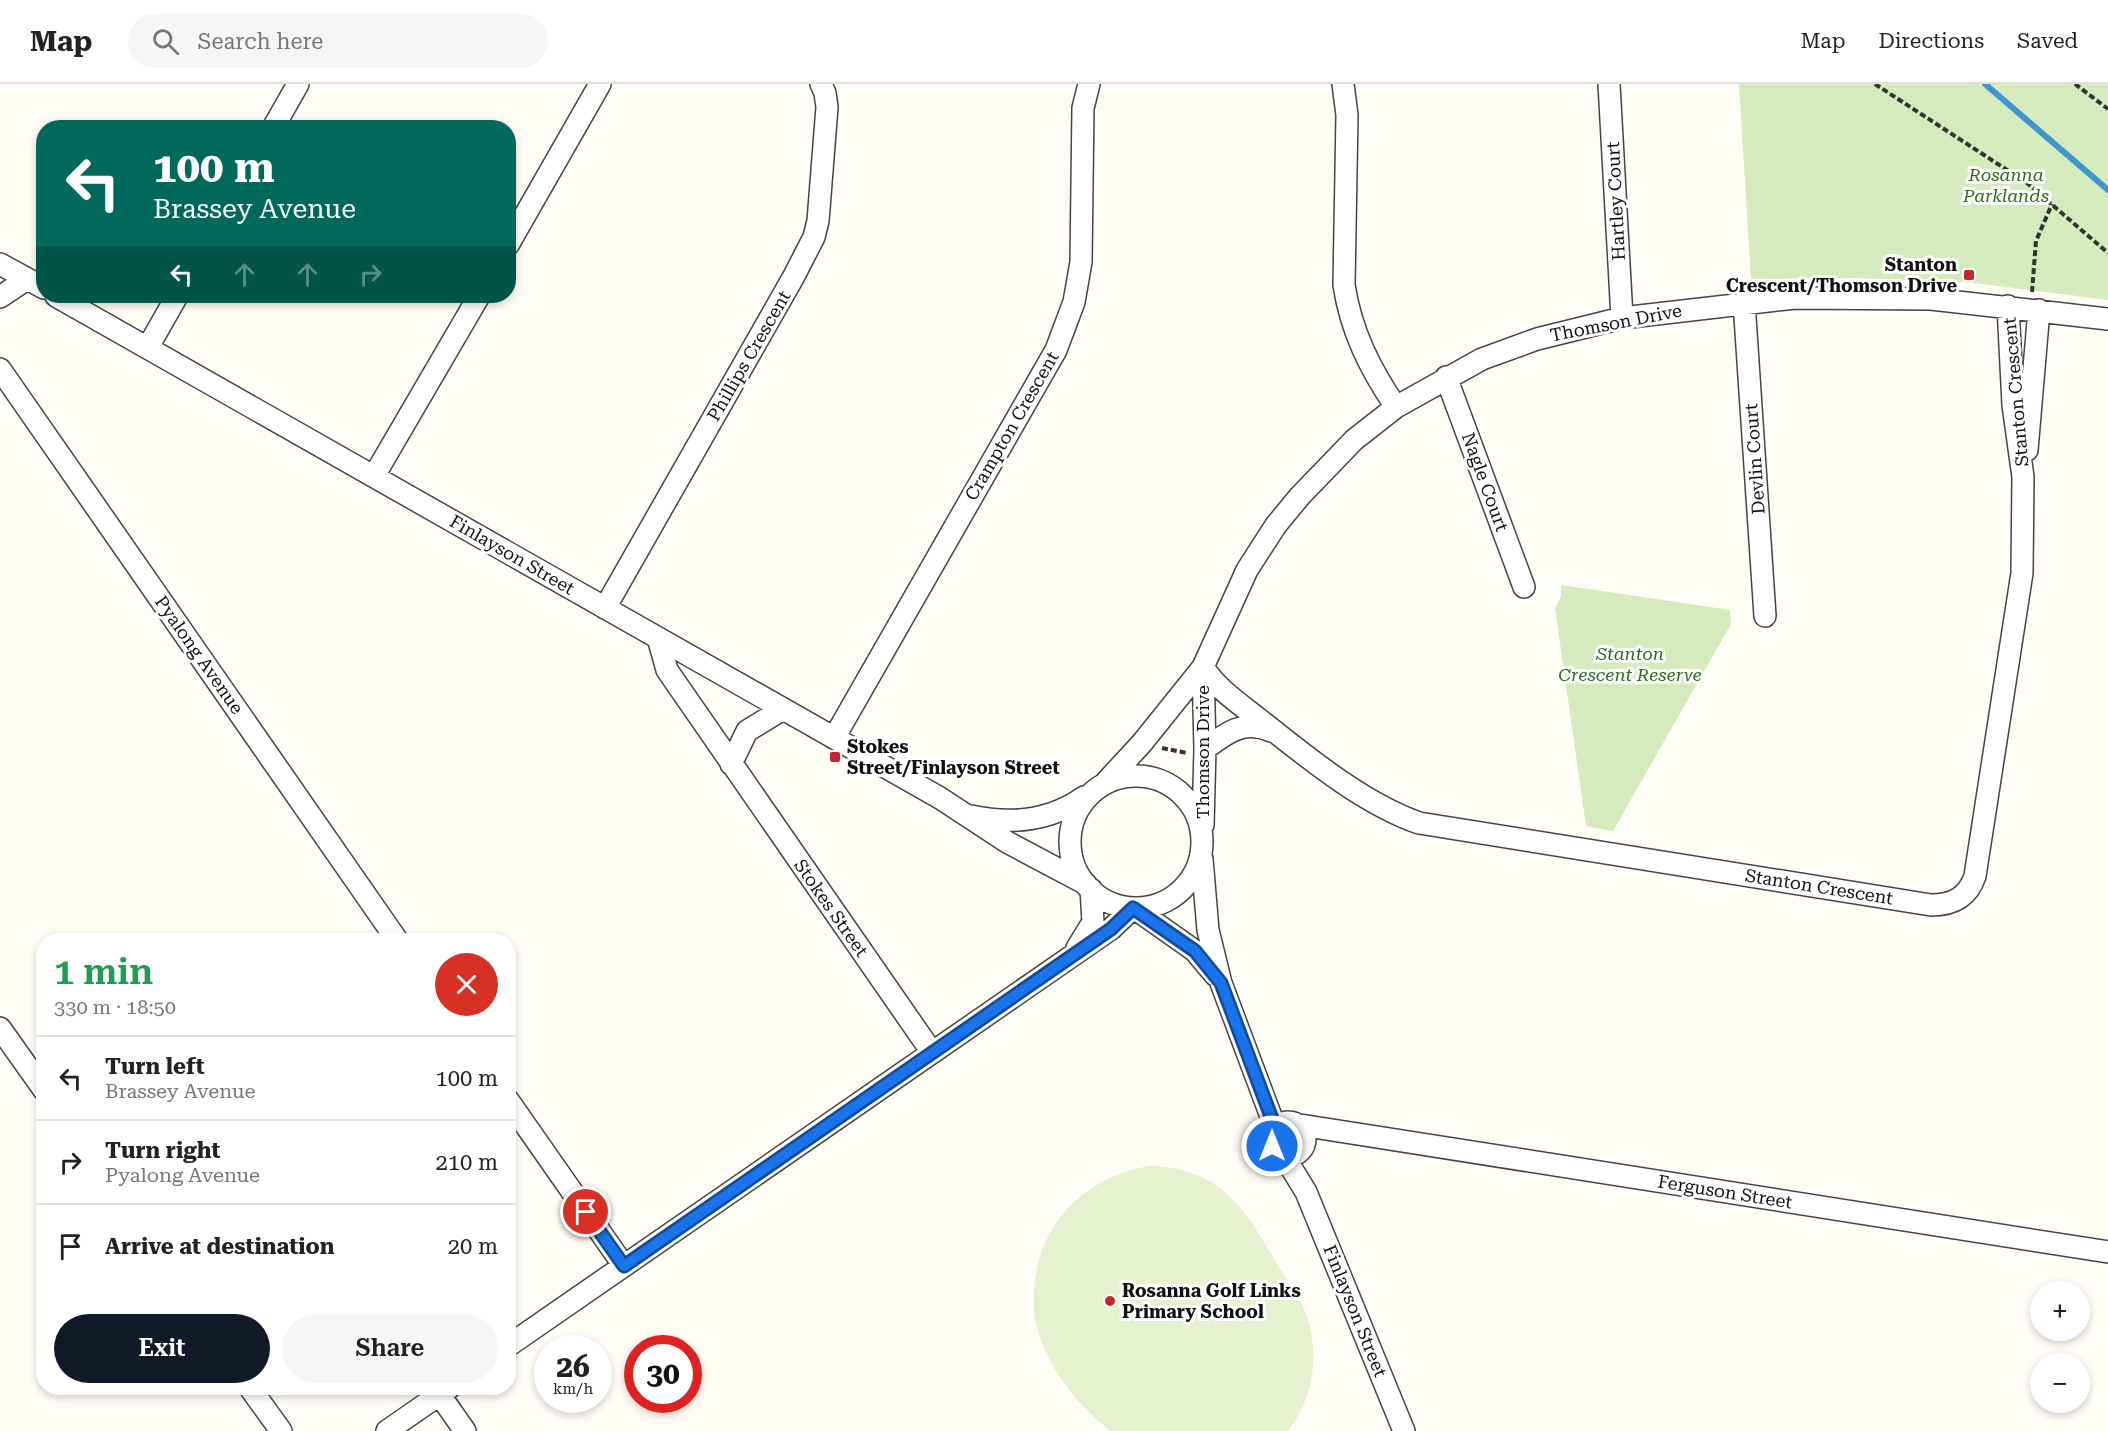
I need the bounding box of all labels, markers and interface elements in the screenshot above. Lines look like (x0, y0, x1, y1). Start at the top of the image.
search box (128, 14, 548, 68)
text: Map (30, 25, 92, 58)
icon: search (149, 25, 182, 58)
text: Search here (197, 29, 323, 54)
text: Map (1801, 29, 1845, 53)
text: Directions (1878, 29, 1984, 53)
text: Saved (2017, 29, 2078, 53)
street label: Hartley Court (1602, 141, 1629, 261)
text: 100 m (153, 143, 275, 192)
icon: left (54, 144, 132, 222)
park label: Rosanna Parklands (1962, 164, 2049, 206)
text: Brassey Avenue (153, 193, 356, 225)
place label: Stanton Crescent/Thomson Drive (1726, 254, 1957, 296)
icon: left (165, 258, 198, 291)
icon: ahead (228, 258, 261, 291)
icon: ahead (291, 258, 324, 291)
icon: right (354, 258, 387, 291)
marker: Stanton Crescent/Thomson Drive (1962, 268, 1976, 282)
street label: Phillips Crescent (703, 286, 795, 425)
street label: Thomson Drive (1548, 299, 1684, 346)
street label: Stanton Crescent (1998, 316, 2032, 468)
street label: Crampton Crescent (960, 347, 1063, 504)
street label: Devlin Court (1740, 403, 1769, 515)
street label: Nagle Court (1458, 429, 1513, 534)
street label: Finlayson Street (446, 510, 579, 599)
street label: Pyalong Avenue (151, 592, 248, 718)
park label: Stanton Crescent Reserve (1558, 643, 1702, 685)
street label: Thomson Drive (1192, 685, 1213, 819)
place label: Stokes Street/Finlayson Street (847, 736, 1060, 778)
marker: Stokes Street/Finlayson Street (828, 750, 842, 764)
street label: Stokes Street (790, 855, 873, 961)
street label: Stanton Crescent (1744, 864, 1895, 909)
text: 1 min (54, 951, 153, 993)
button: close (435, 953, 498, 1016)
text: 330 m · 18:50 (54, 995, 176, 1019)
text: Turn left (105, 1054, 205, 1079)
icon: left (54, 1062, 87, 1095)
text: 100 m (435, 1066, 498, 1091)
text: Brassey Avenue (105, 1079, 255, 1103)
position arrow (1240, 1114, 1304, 1178)
text: Turn right (105, 1138, 220, 1163)
icon: right (54, 1146, 87, 1179)
text: 210 m (435, 1150, 498, 1175)
text: Pyalong Avenue (105, 1163, 260, 1187)
street label: Ferguson Street (1656, 1171, 1794, 1213)
pin (560, 1186, 611, 1237)
icon: arrive (569, 1195, 602, 1228)
icon: arrive (54, 1230, 87, 1263)
text: Arrive at destination (105, 1234, 334, 1259)
text: 20 m (448, 1234, 498, 1259)
street label: Finlayson Street (1319, 1242, 1392, 1380)
place label: Rosanna Golf Links Primary School (1122, 1280, 1301, 1322)
map controls (2030, 1281, 2090, 1413)
button: + (2030, 1281, 2090, 1341)
marker: Rosanna Golf Links Primary School (1103, 1294, 1117, 1308)
button: Exit (54, 1314, 270, 1383)
button: Share (282, 1314, 498, 1383)
speed limit sign: 30 (624, 1335, 702, 1413)
text: 26 (556, 1349, 590, 1384)
button: − (2030, 1353, 2090, 1413)
text: km/h (553, 1380, 593, 1398)

